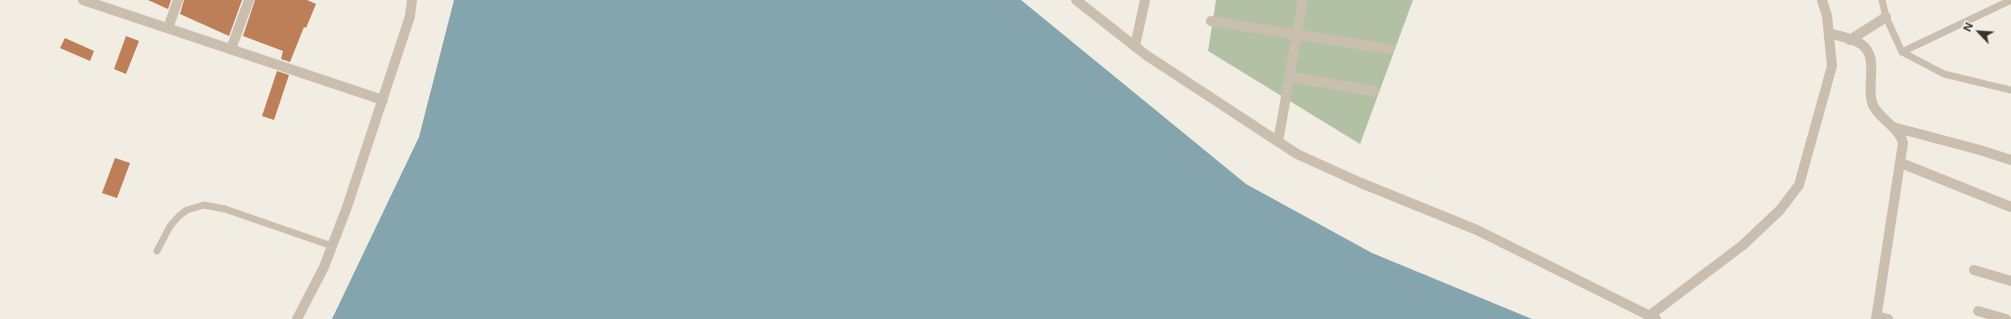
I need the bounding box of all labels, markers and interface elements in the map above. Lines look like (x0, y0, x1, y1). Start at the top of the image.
north arrow (1959, 12, 1999, 52)
text: N (1960, 20, 1976, 34)

